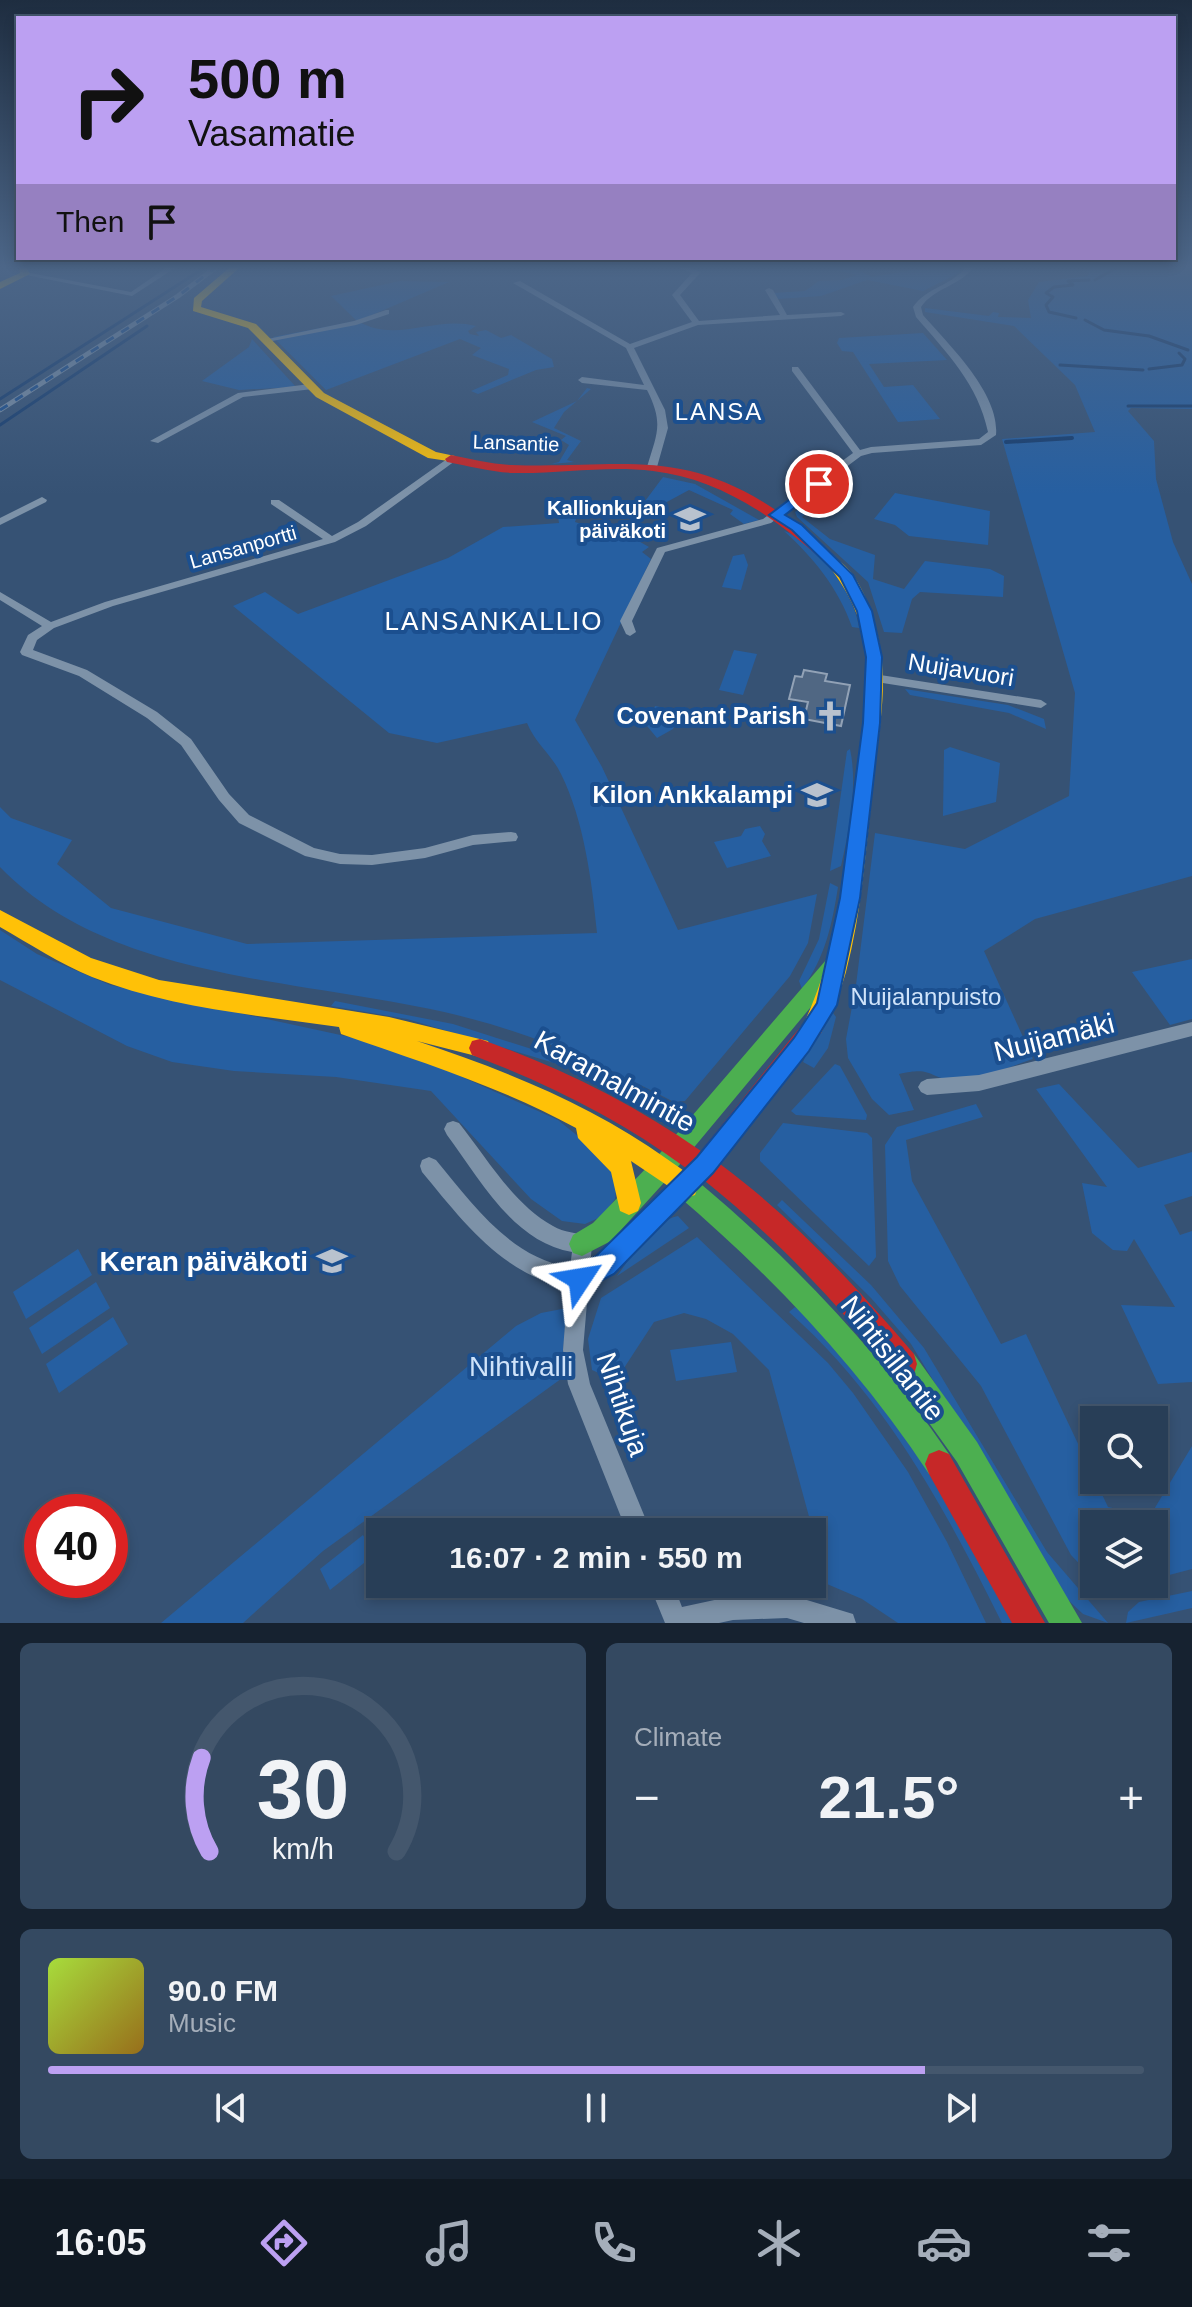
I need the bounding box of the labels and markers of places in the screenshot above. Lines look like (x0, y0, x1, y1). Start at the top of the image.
pin (785, 450, 853, 518)
place label: Kallionkujan päiväkoti (547, 497, 666, 542)
school or university icon: Kallionkujan päiväkoti (673, 502, 707, 536)
church icon: Covenant Parish (813, 699, 847, 733)
place label: Covenant Parish (617, 702, 806, 729)
school or university icon: Kilon Ankkalampi (800, 778, 834, 812)
place label: Kilon Ankkalampi (593, 781, 793, 808)
school or university icon: Keran päiväkoti (315, 1244, 349, 1278)
place label: Keran päiväkoti (99, 1246, 308, 1277)

